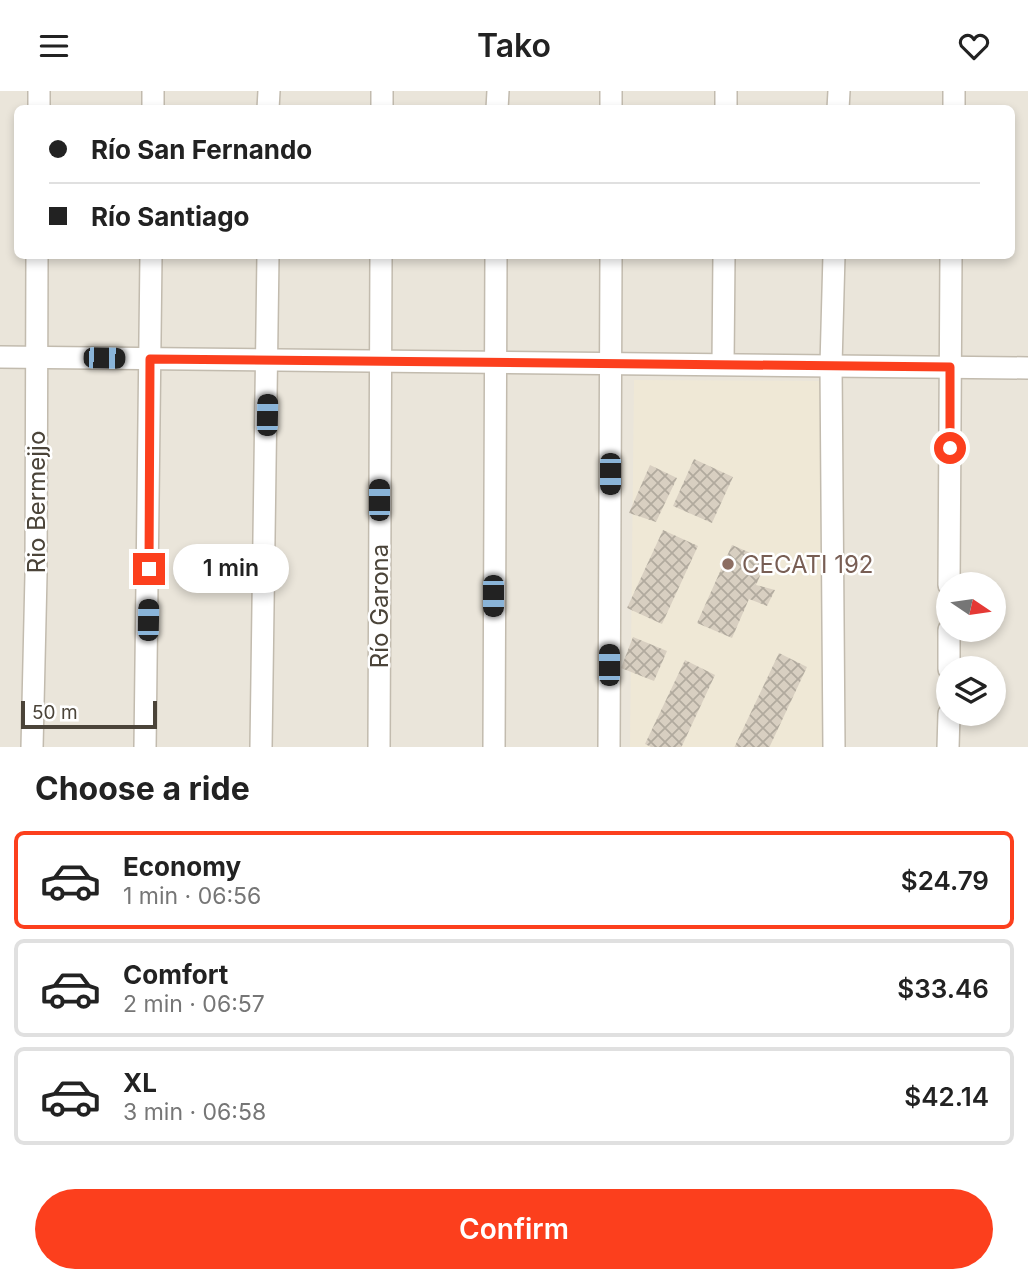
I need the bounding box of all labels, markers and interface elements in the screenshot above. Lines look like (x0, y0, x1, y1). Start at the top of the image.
text: Tako (477, 26, 551, 65)
icon: menu (35, 27, 73, 65)
icon: heart (955, 27, 993, 65)
text: Río San Fernando (91, 134, 312, 165)
text: Río Santiago (91, 201, 250, 232)
car (83, 347, 126, 369)
car (257, 394, 278, 436)
street label: Rio Bermejjo (22, 431, 51, 573)
route start (934, 432, 966, 464)
car (600, 453, 621, 495)
car (369, 479, 390, 521)
street label: Río Garona (365, 544, 394, 668)
callout: 1 min (174, 545, 289, 594)
place label: CECATI 192 (742, 550, 874, 579)
route end (133, 553, 165, 585)
text: 1 min (203, 554, 259, 582)
marker: CECATI 192 (720, 556, 736, 572)
north arrow (936, 572, 1006, 642)
map controls (936, 572, 1006, 726)
car (483, 575, 504, 617)
car (138, 599, 159, 641)
car (599, 644, 620, 686)
button: layers (936, 656, 1006, 726)
scale bar (21, 699, 158, 730)
text: 50 m (32, 701, 78, 724)
text: Choose a ride (35, 769, 250, 808)
icon: car (39, 849, 102, 912)
text: Economy (123, 851, 241, 882)
text: $24.79 (901, 865, 989, 896)
text: 1 min · 06:56 (123, 882, 261, 910)
icon: car (39, 957, 102, 1020)
text: Comfort (123, 959, 228, 990)
text: $33.46 (897, 973, 989, 1004)
text: 2 min · 06:57 (123, 990, 265, 1018)
icon: car (39, 1065, 102, 1128)
text: XL (123, 1067, 157, 1098)
text: $42.14 (904, 1081, 989, 1112)
text: 3 min · 06:58 (123, 1098, 266, 1126)
button: Confirm (35, 1189, 993, 1269)

